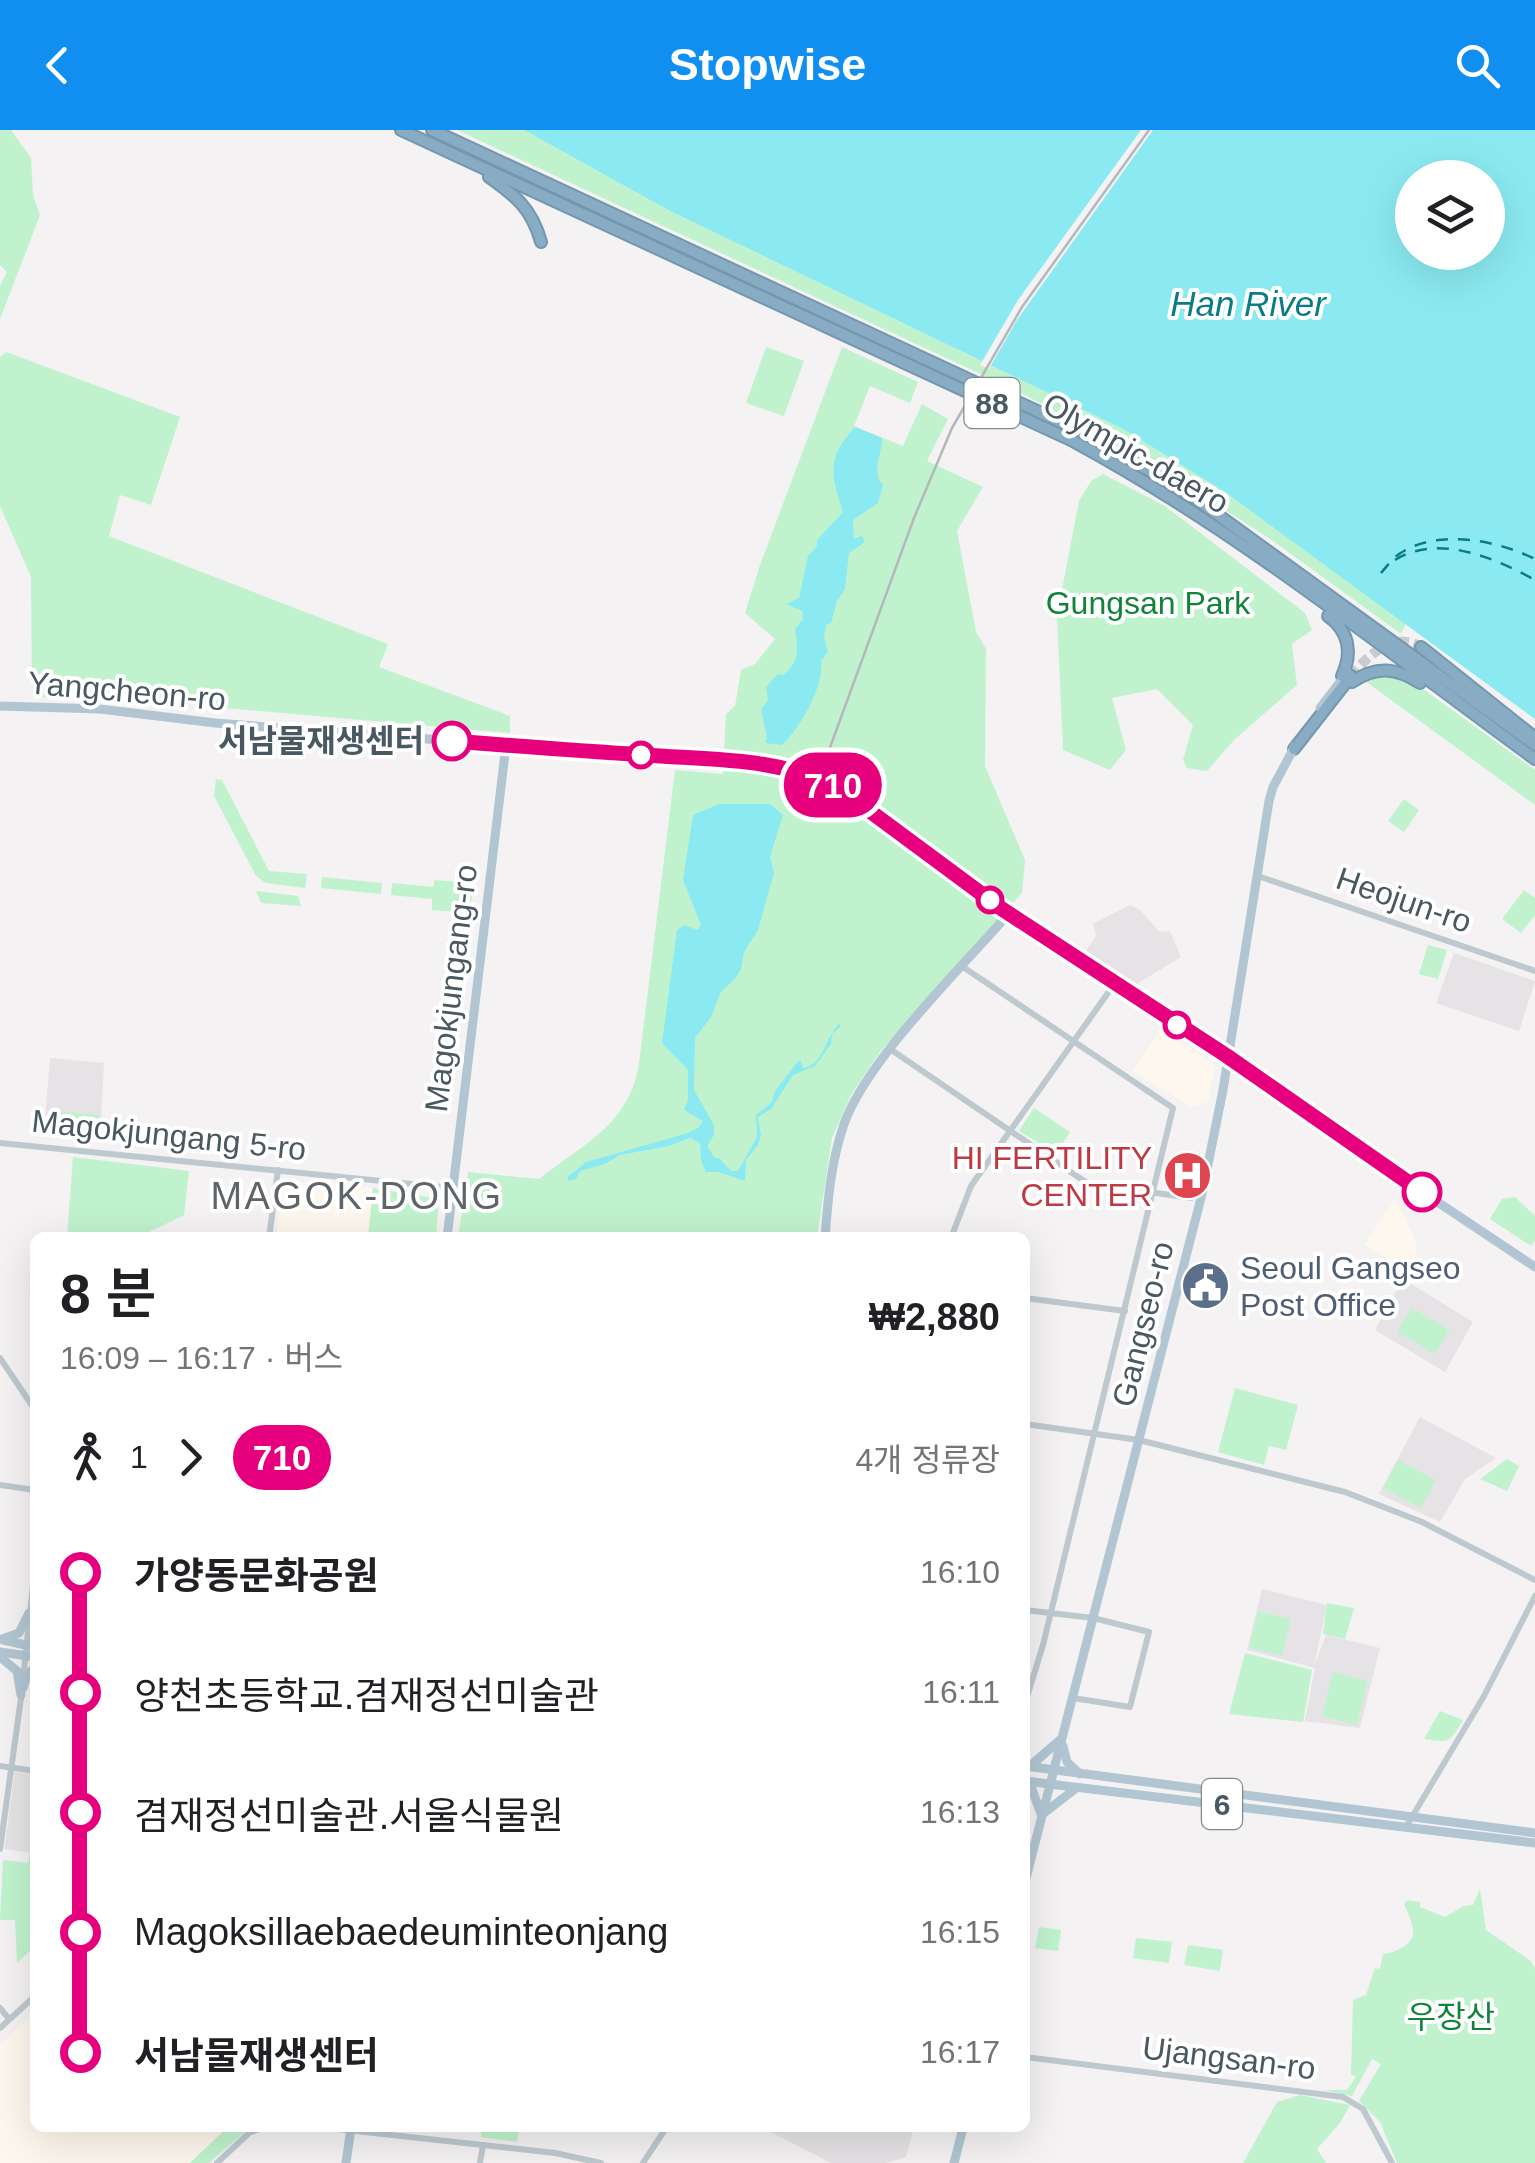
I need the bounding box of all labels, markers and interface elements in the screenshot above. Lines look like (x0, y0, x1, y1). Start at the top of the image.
icon: back (30, 38, 85, 93)
icon: search (1450, 38, 1505, 93)
text: Stopwise (669, 39, 866, 90)
map controls (1395, 160, 1505, 270)
button: layers (1395, 160, 1505, 270)
water label: Han River (1170, 284, 1327, 323)
road number: 88 (964, 378, 1020, 428)
street label: Olympic-daero (1037, 385, 1235, 521)
park label: Gungsan Park (1046, 585, 1251, 621)
street label: Yangcheon-ro (26, 664, 228, 718)
marker: 서남물재생센터 (433, 722, 471, 760)
place label: 서남물재생센터 (218, 723, 424, 759)
unlabelled marker (628, 742, 654, 768)
line badge: 710 (776, 752, 890, 818)
text: 710 (804, 766, 862, 805)
street label: Heojun-ro (1332, 860, 1476, 940)
street label: Magokjungang-ro (418, 862, 484, 1114)
unlabelled marker (977, 887, 1003, 913)
unlabelled marker (1164, 1012, 1190, 1038)
street label: Magokjungang 5-ro (30, 1103, 308, 1167)
place label: HI FERTILITY CENTER (952, 1140, 1152, 1213)
hospital icon: HI FERTILITY CENTER (1161, 1150, 1213, 1202)
unlabelled marker (1403, 1173, 1441, 1211)
district label: MAGOK-DONG (210, 1175, 504, 1217)
street label: Gangseo-ro (1105, 1238, 1181, 1410)
place label: Seoul Gangseo Post Office (1240, 1250, 1461, 1323)
public building icon: Seoul Gangseo Post Office (1179, 1260, 1231, 1312)
text: 8 분 (60, 1263, 156, 1325)
text: ₩2,880 (869, 1296, 1000, 1338)
text: 16:09 – 16:17 · 버스 (60, 1340, 343, 1376)
icon: walk (60, 1430, 115, 1485)
icon: forward (163, 1430, 218, 1485)
text: 710 (253, 1438, 311, 1477)
text: 1 (130, 1439, 148, 1475)
text: 4개 정류장 (856, 1442, 1000, 1478)
text: 16:10 (920, 1554, 1000, 1590)
text: 가양동문화공원 (134, 1555, 379, 1597)
text: 16:11 (922, 1674, 1000, 1710)
text: 양천초등학교.겸재정선미술관 (134, 1675, 599, 1717)
road number: 6 (1202, 1779, 1242, 1829)
text: 16:13 (920, 1794, 1000, 1830)
text: 겸재정선미술관.서울식물원 (134, 1795, 564, 1837)
text: Magoksillaebaedeuminteonjang (134, 1911, 669, 1953)
text: 16:15 (920, 1914, 1000, 1950)
park label: 우장산 (1407, 1999, 1495, 2035)
street label: Ujangsan-ro (1140, 2030, 1318, 2086)
text: 16:17 (920, 2034, 1000, 2070)
text: 서남물재생센터 (134, 2035, 379, 2077)

